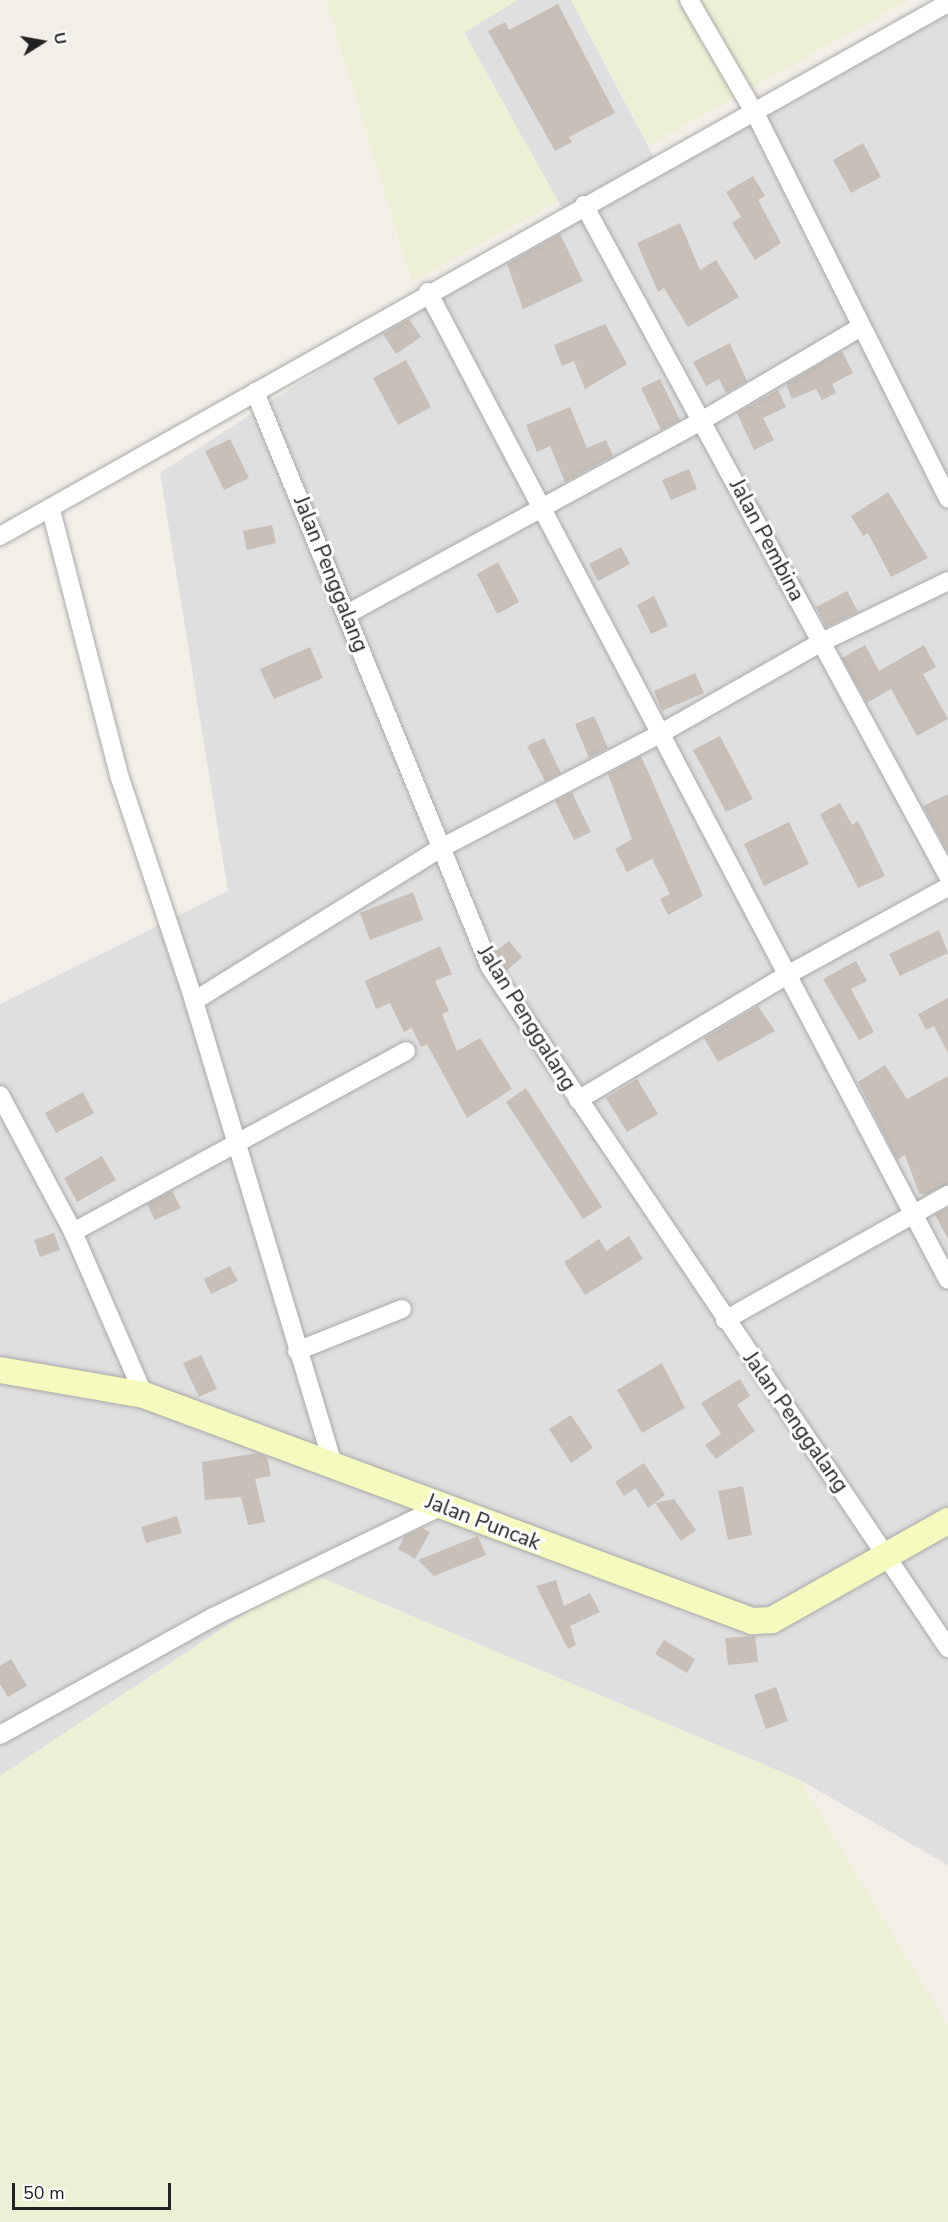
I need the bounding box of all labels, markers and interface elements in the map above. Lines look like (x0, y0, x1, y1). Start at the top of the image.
north arrow (12, 12, 72, 72)
text: U (48, 31, 72, 46)
street label: Jalan Pembina (724, 475, 810, 605)
street label: Jalan Penggalang (288, 492, 374, 656)
street label: Jalan Penggalang (472, 941, 582, 1095)
street label: Jalan Penggalang (738, 1347, 854, 1497)
street label: Jalan Puncak (422, 1489, 544, 1555)
scale bar (15, 2171, 174, 2209)
text: 50 m (23, 2181, 65, 2205)

